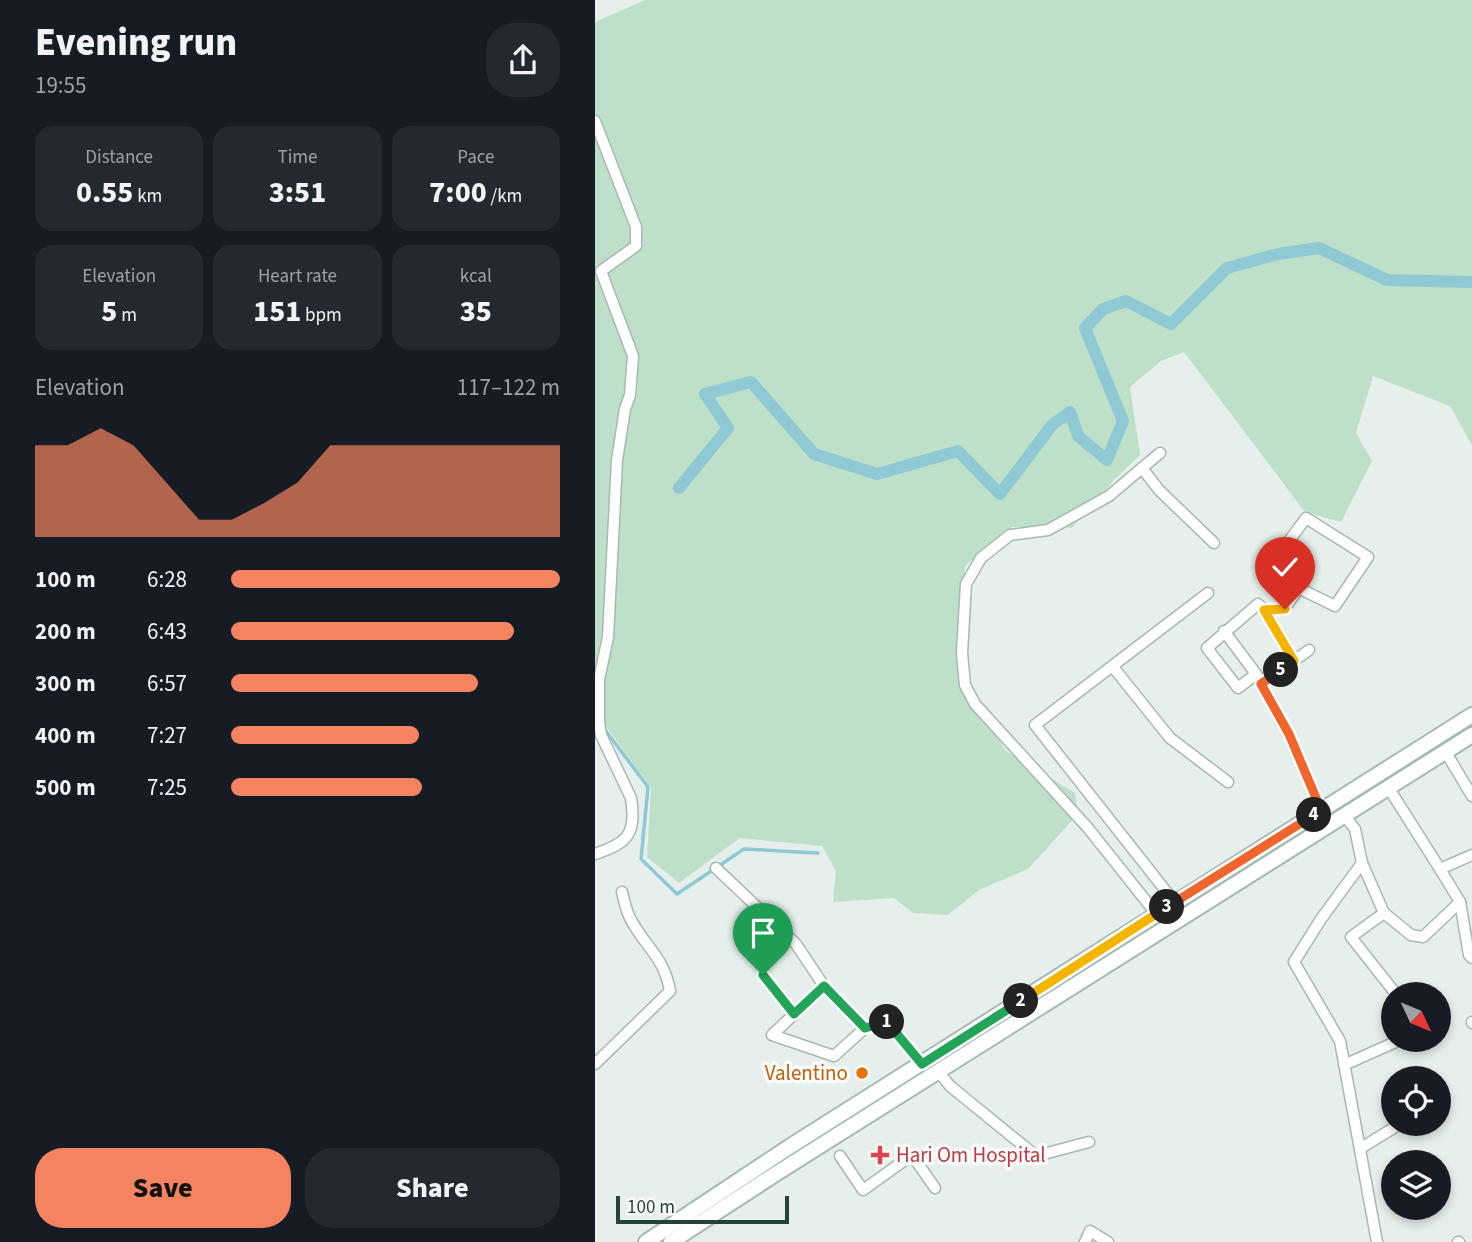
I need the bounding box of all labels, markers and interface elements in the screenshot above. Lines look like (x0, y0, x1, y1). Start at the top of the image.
text: Evening run (35, 16, 237, 70)
button: share (486, 23, 560, 97)
text: 19:55 (35, 69, 86, 102)
text: Distance (85, 144, 153, 171)
text: Time (277, 144, 318, 171)
text: Pace (457, 144, 494, 171)
text: 0.55 (76, 171, 133, 214)
text: 3:51 (269, 171, 326, 214)
text: 7:00 (429, 171, 487, 214)
text: km (133, 183, 162, 210)
text: /km (487, 183, 522, 210)
text: Elevation (82, 263, 156, 290)
text: Heart rate (258, 263, 337, 290)
text: kcal (460, 263, 492, 290)
text: 5 (101, 290, 117, 333)
text: 151 (253, 290, 301, 333)
text: 35 (460, 290, 492, 333)
text: m (117, 302, 137, 329)
text: bpm (301, 302, 342, 329)
text: Elevation (35, 371, 125, 404)
text: 117–122 m (457, 371, 560, 404)
pin (1255, 537, 1315, 609)
icon: check (1266, 548, 1304, 586)
text: 100 m (35, 563, 96, 596)
text: 6:28 (147, 563, 187, 596)
text: 200 m (35, 615, 96, 648)
text: 6:43 (147, 615, 187, 648)
pin: 5 (1263, 652, 1299, 688)
text: 5 (1275, 656, 1286, 683)
text: 300 m (35, 667, 96, 700)
text: 6:57 (147, 667, 187, 700)
text: 400 m (35, 719, 96, 752)
text: 7:27 (147, 719, 187, 752)
text: 500 m (35, 771, 96, 804)
text: 7:25 (147, 771, 187, 804)
pin: 4 (1297, 798, 1331, 832)
text: 4 (1308, 801, 1319, 828)
pin: 3 (1149, 890, 1185, 925)
text: 3 (1161, 893, 1172, 920)
pin (733, 903, 793, 975)
icon: arrive (744, 914, 782, 952)
north arrow (1381, 982, 1451, 1052)
map controls (1381, 982, 1451, 1220)
pin: 2 (1003, 984, 1039, 1018)
text: 2 (1015, 987, 1026, 1014)
pin: 1 (869, 1004, 905, 1040)
text: 1 (881, 1008, 892, 1035)
place label: Valentino (765, 1058, 848, 1088)
marker: Valentino (854, 1065, 870, 1081)
button: locate (1381, 1066, 1451, 1136)
place label: Hari Om Hospital (896, 1140, 1046, 1170)
marker: Hari Om Hospital (870, 1145, 890, 1165)
button: Save (35, 1148, 291, 1228)
button: Share (305, 1148, 560, 1228)
button: layers (1381, 1150, 1451, 1220)
scale bar (616, 1193, 789, 1225)
text: 100 m (627, 1194, 675, 1221)

